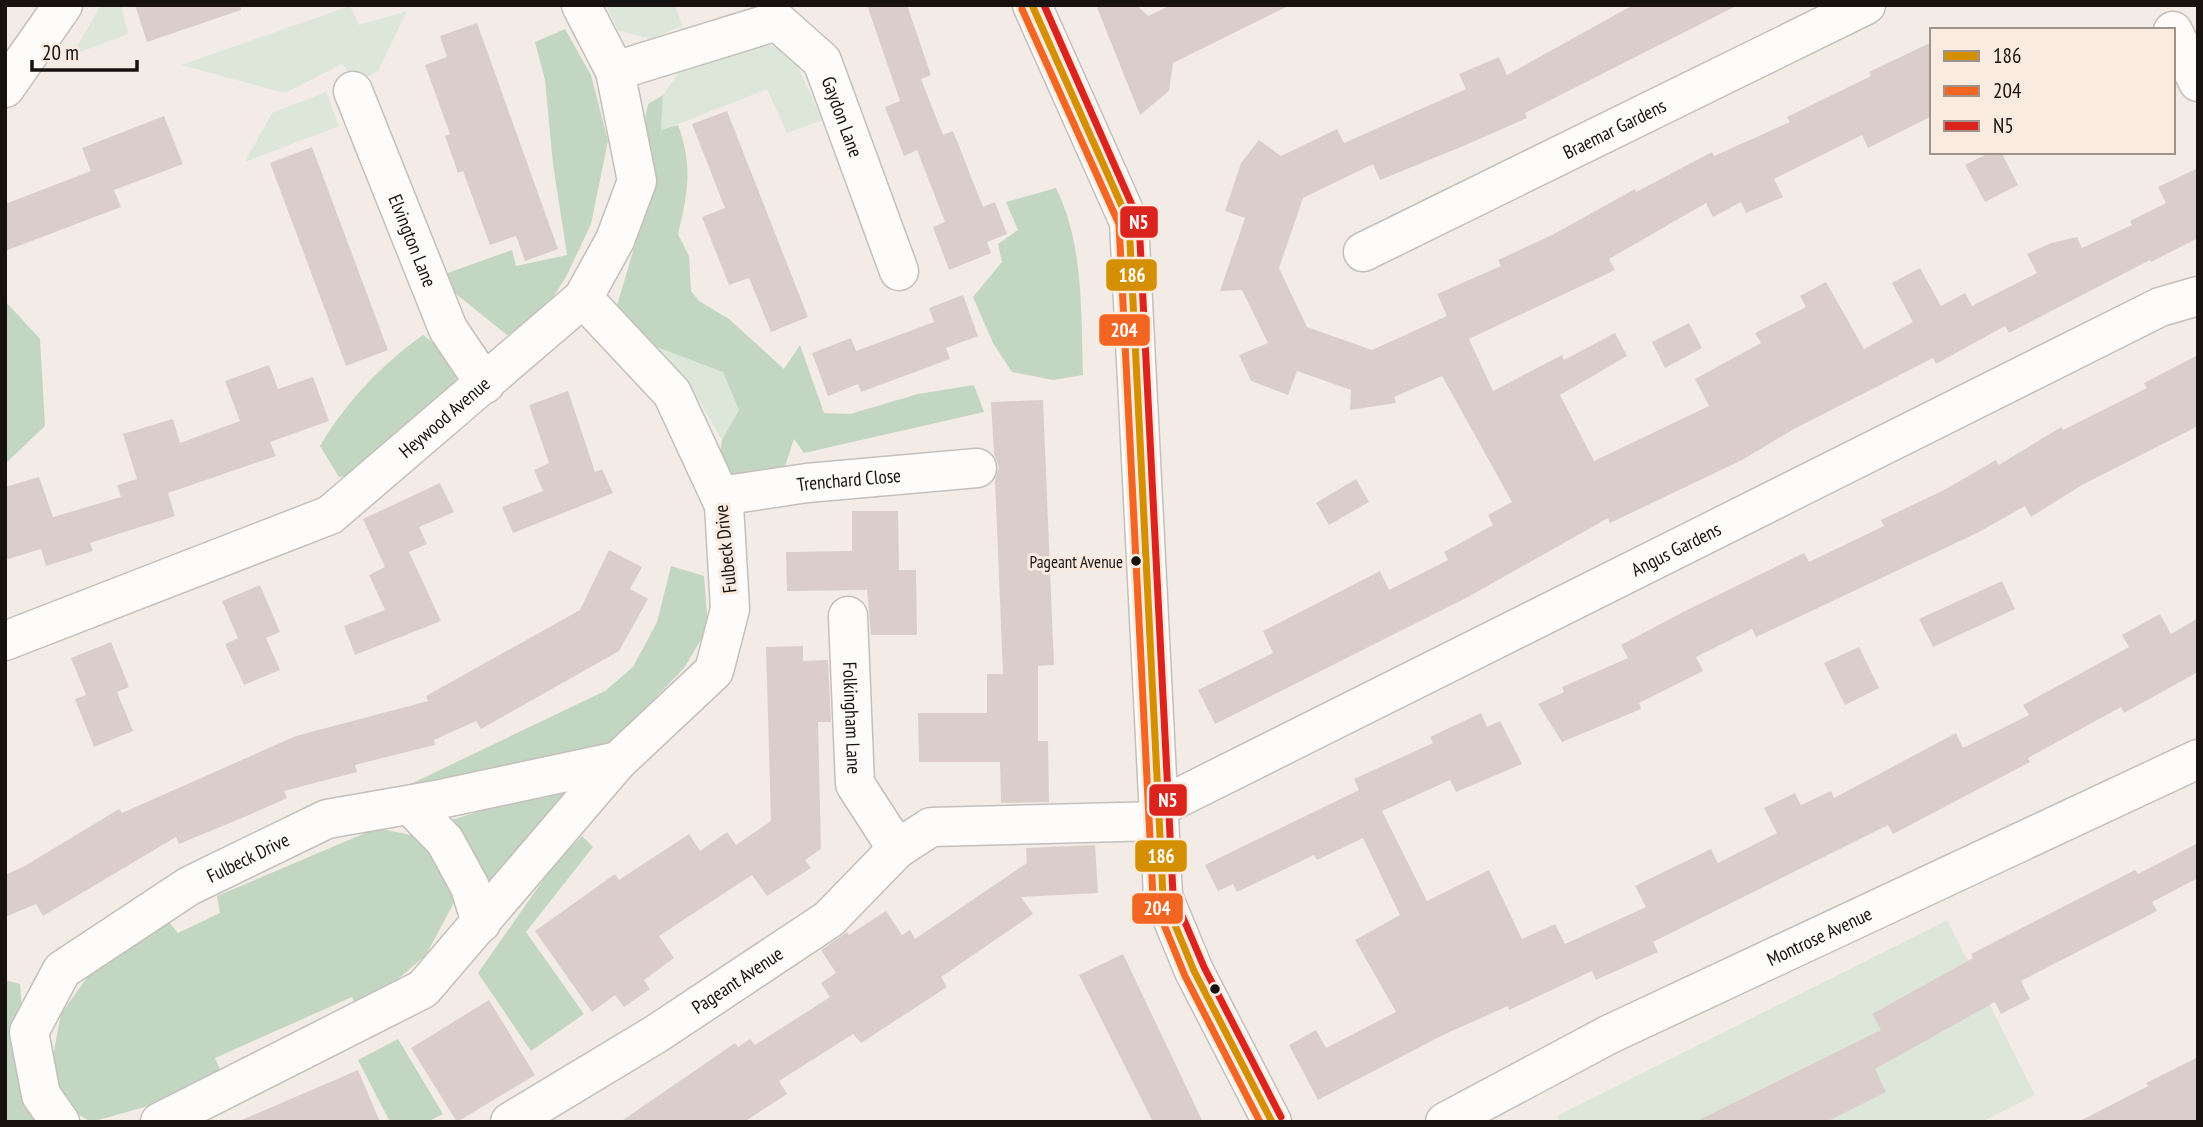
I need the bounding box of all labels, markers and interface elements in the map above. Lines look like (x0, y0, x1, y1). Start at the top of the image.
scale bar (32, 28, 136, 72)
legend (1930, 28, 2175, 154)
text: 20 m (42, 39, 79, 66)
text: 186 (1993, 42, 2021, 69)
street label: Gaydon Lane (817, 73, 868, 161)
text: 204 (1993, 77, 2022, 104)
street label: Braemar Gardens (1559, 93, 1670, 164)
text: N5 (1993, 112, 2014, 139)
street label: Elvington Lane (383, 191, 442, 291)
line badge: N5 (1119, 205, 1159, 239)
text: N5 (1129, 210, 1149, 234)
line badge: 186 (1105, 258, 1158, 292)
text: 186 (1118, 263, 1146, 287)
line badge: 204 (1098, 313, 1151, 347)
text: 204 (1110, 318, 1138, 342)
street label: Heywood Avenue (394, 371, 495, 463)
street label: Trenchard Close (795, 463, 902, 496)
street label: Fulbeck Drive (708, 503, 742, 594)
street label: Angus Gardens (1627, 517, 1725, 582)
place label: Pageant Avenue (1030, 551, 1123, 573)
marker: Pageant Avenue (1129, 554, 1143, 568)
street label: Folkingham Lane (838, 661, 867, 775)
line badge: N5 (1148, 783, 1188, 817)
text: N5 (1158, 788, 1178, 812)
street label: Fulbeck Drive (203, 827, 293, 888)
line badge: 186 (1134, 839, 1188, 873)
text: 186 (1147, 844, 1175, 868)
line badge: 204 (1131, 892, 1184, 925)
text: 204 (1143, 896, 1171, 920)
street label: Montrose Avenue (1763, 901, 1876, 971)
street label: Pageant Avenue (687, 941, 788, 1019)
unlabelled marker (1208, 982, 1222, 996)

